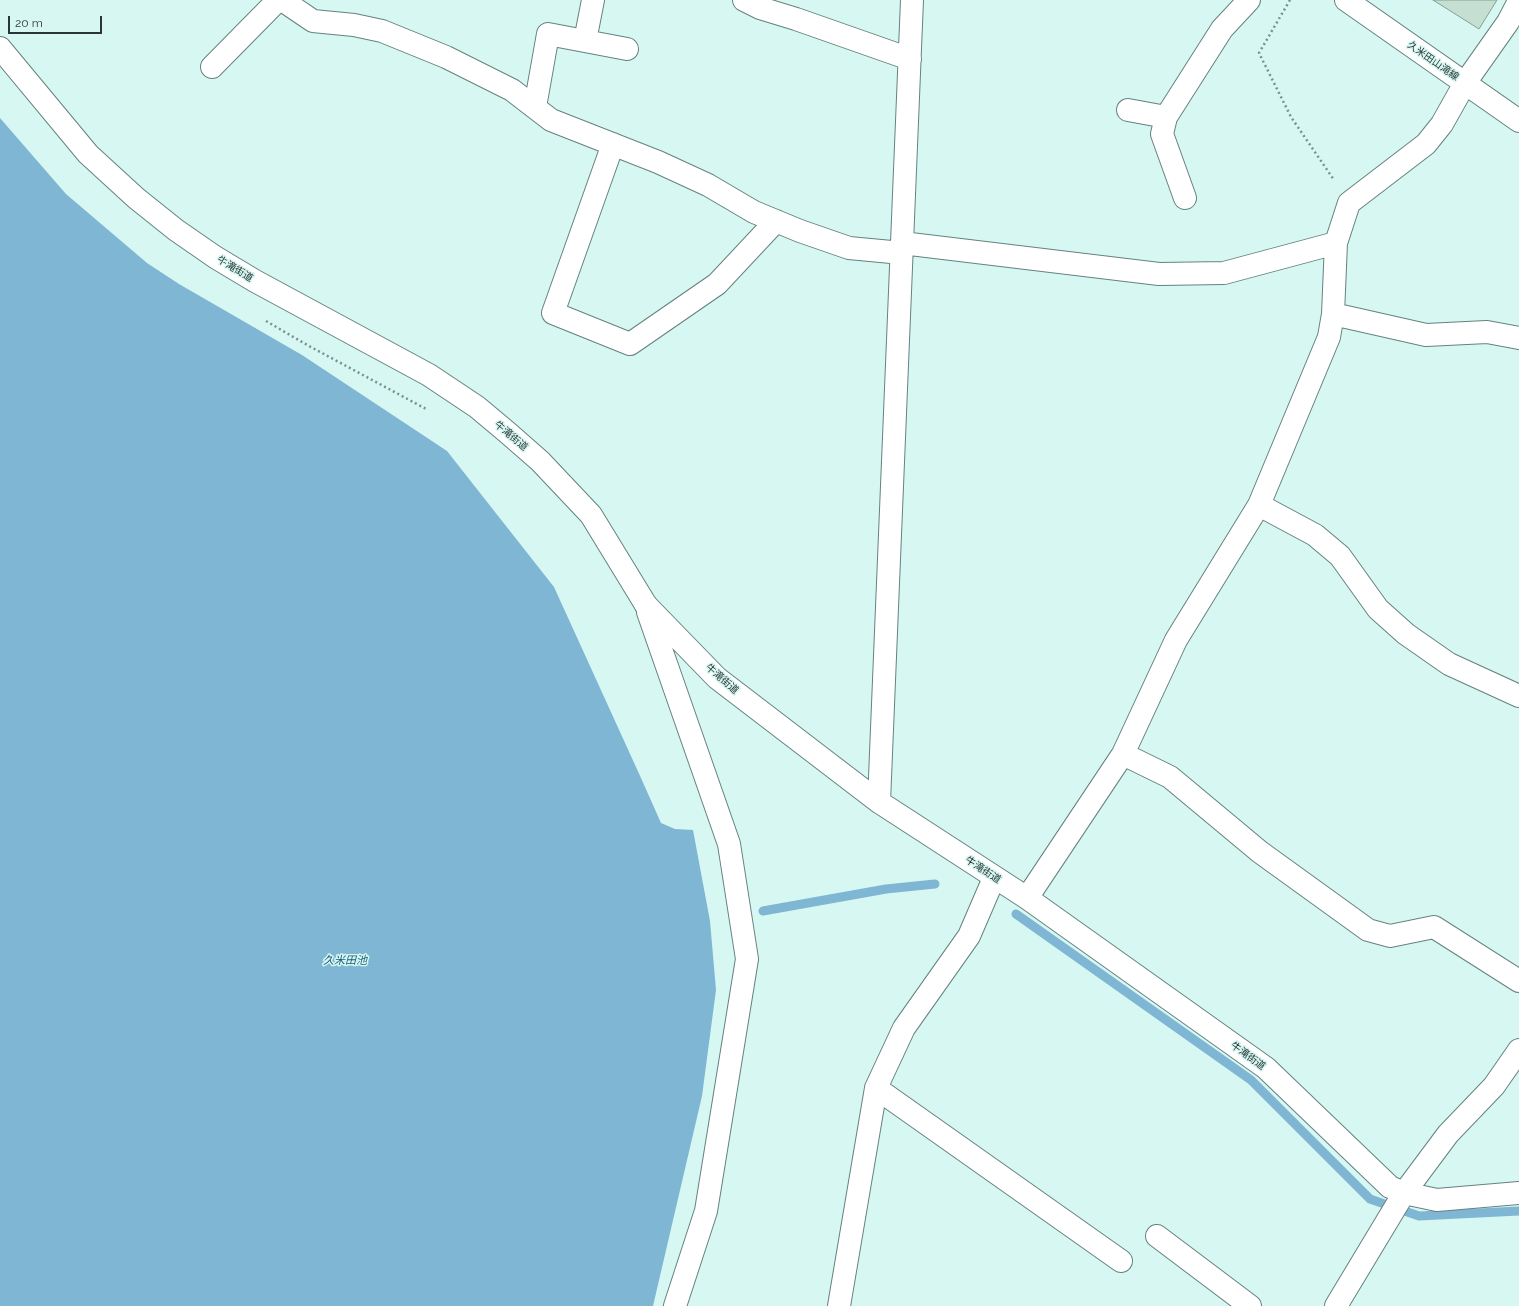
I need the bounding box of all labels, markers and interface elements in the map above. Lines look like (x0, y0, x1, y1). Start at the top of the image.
scale bar (10, 8, 104, 34)
text: 20 m (15, 16, 43, 30)
street label: 久米田山滝線 (1405, 39, 1461, 83)
street label: 牛滝街道 (215, 254, 255, 284)
street label: 牛滝街道 (492, 419, 530, 453)
street label: 牛滝街道 (703, 661, 741, 697)
street label: 牛滝街道 (963, 854, 1003, 886)
water label: 久米田池 (323, 954, 367, 968)
street label: 牛滝街道 (1228, 1039, 1268, 1073)

